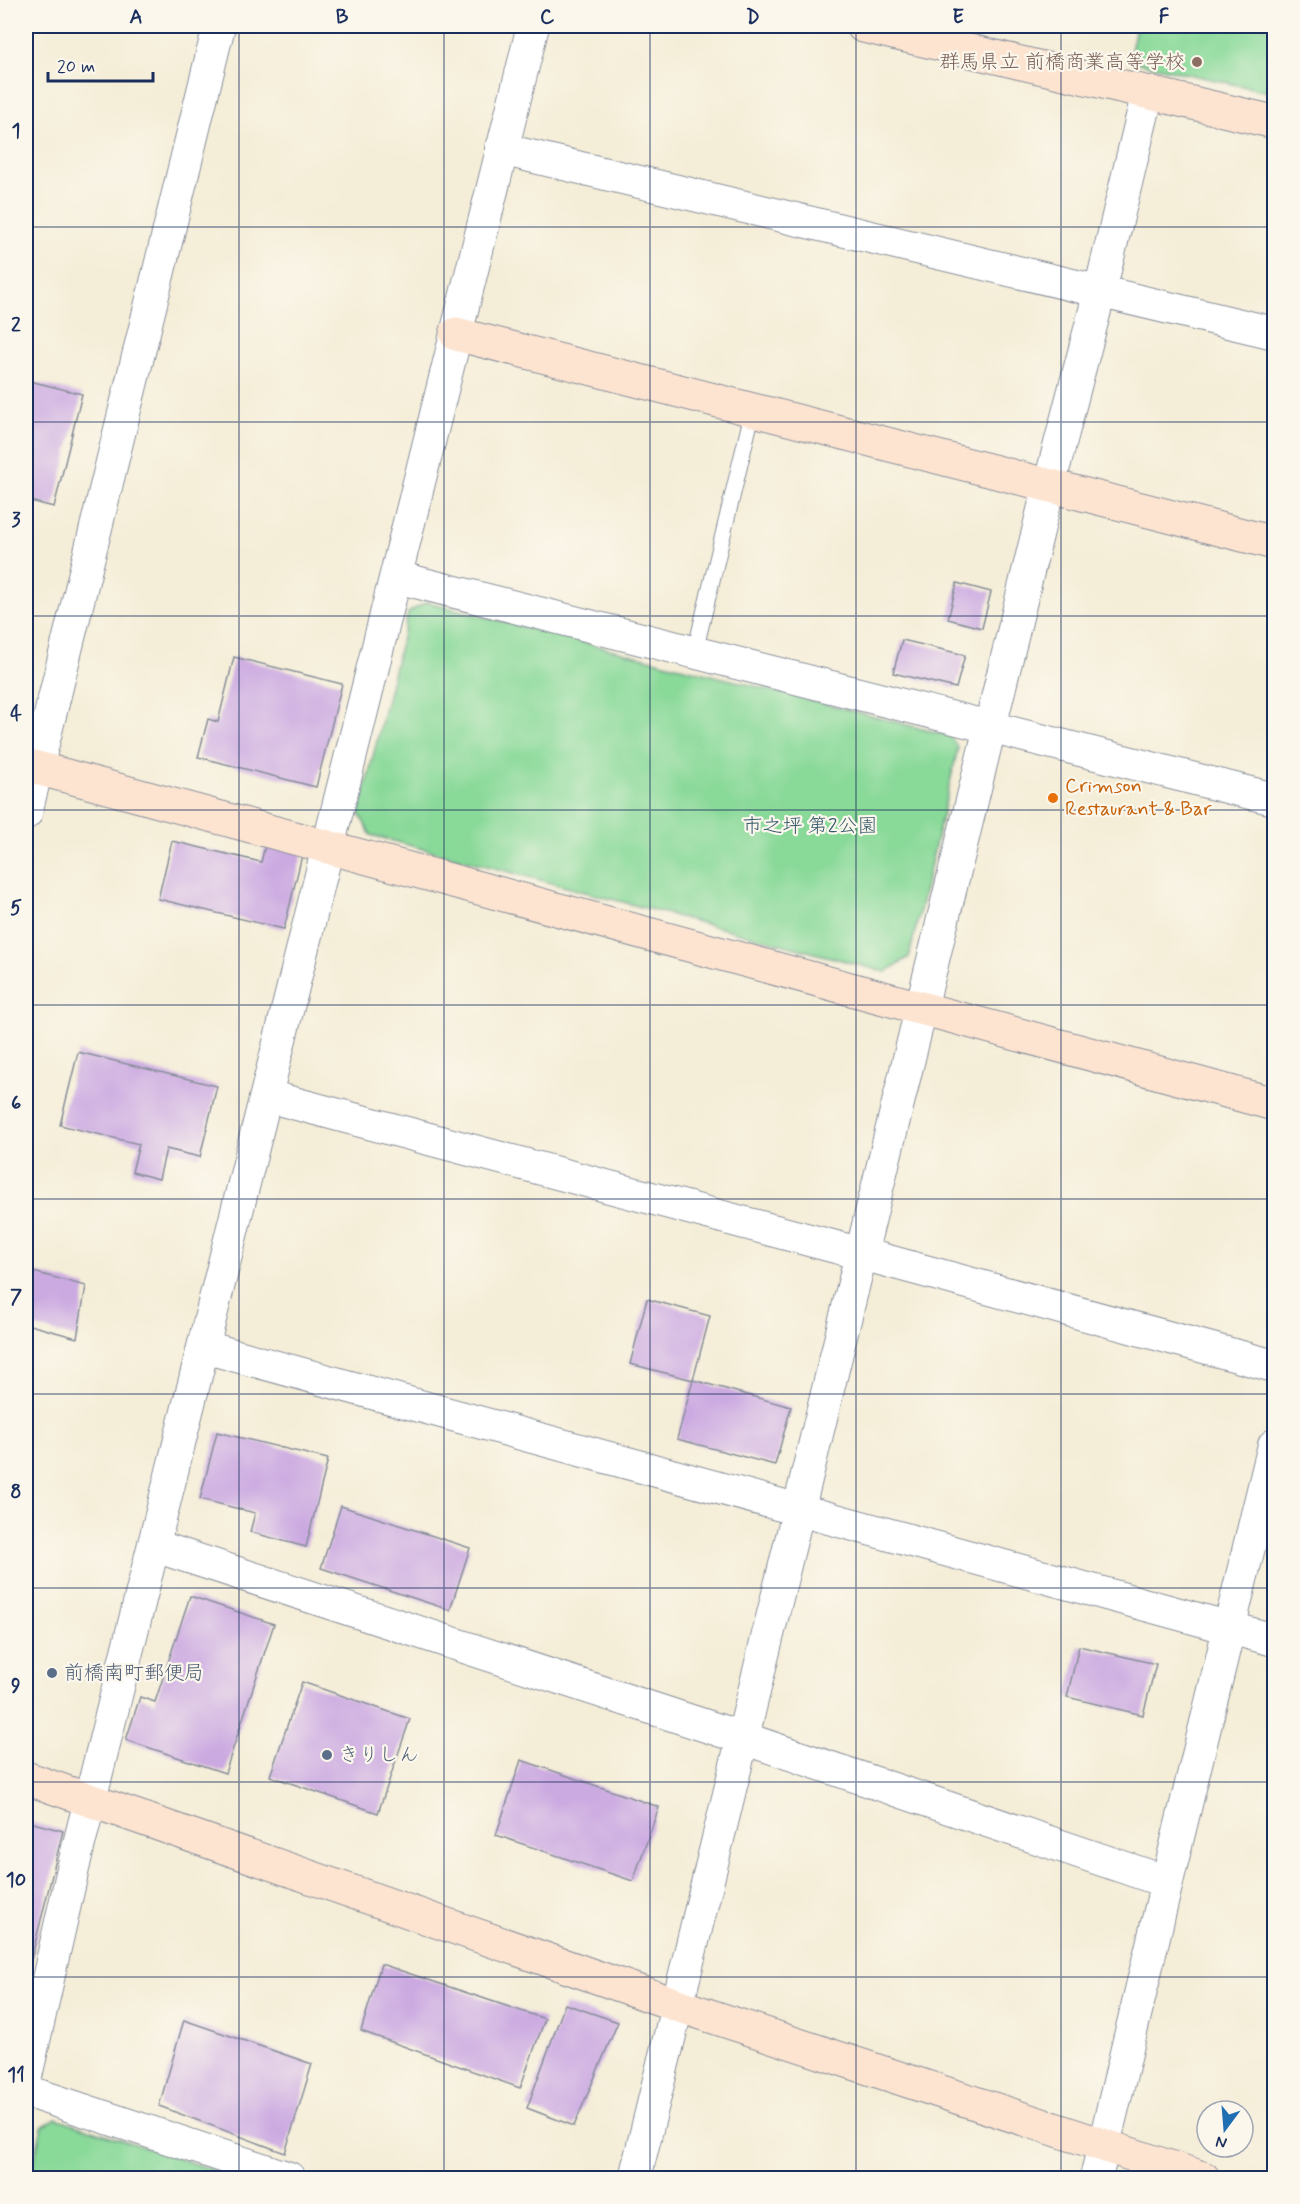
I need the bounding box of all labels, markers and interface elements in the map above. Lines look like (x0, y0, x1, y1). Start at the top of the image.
text: A (129, 4, 143, 31)
text: B (336, 4, 349, 31)
text: C (540, 4, 555, 31)
text: D (746, 4, 760, 31)
text: E (952, 4, 964, 31)
text: F (1159, 4, 1170, 31)
scale bar (48, 45, 153, 83)
place label: 群馬県立 前橋商業高等学校 (940, 49, 1185, 76)
text: 20 m (57, 55, 95, 79)
marker: 群馬県立 前橋商業高等学校 (1190, 55, 1204, 69)
text: 1 (12, 118, 20, 145)
text: 2 (11, 312, 21, 339)
text: 3 (11, 507, 21, 534)
text: 4 (10, 701, 22, 728)
place label: Crimson Restaurant & Bar (1065, 773, 1212, 823)
marker: Crimson Restaurant & Bar (1046, 791, 1060, 805)
park label: 市之坪 第2公園 (742, 813, 878, 840)
text: 5 (10, 895, 22, 922)
text: 6 (11, 1090, 21, 1117)
text: 7 (10, 1284, 22, 1311)
text: 8 (10, 1479, 22, 1506)
place label: 前橋南町郵便局 (64, 1660, 204, 1687)
marker: 前橋南町郵便局 (45, 1666, 59, 1680)
text: 9 (11, 1673, 21, 1700)
place label: きりしん (339, 1742, 419, 1769)
marker: きりしん (320, 1748, 334, 1762)
text: 10 (6, 1867, 26, 1894)
text: 11 (7, 2062, 25, 2089)
north arrow (1195, 2099, 1255, 2159)
text: N (1213, 2130, 1229, 2154)

